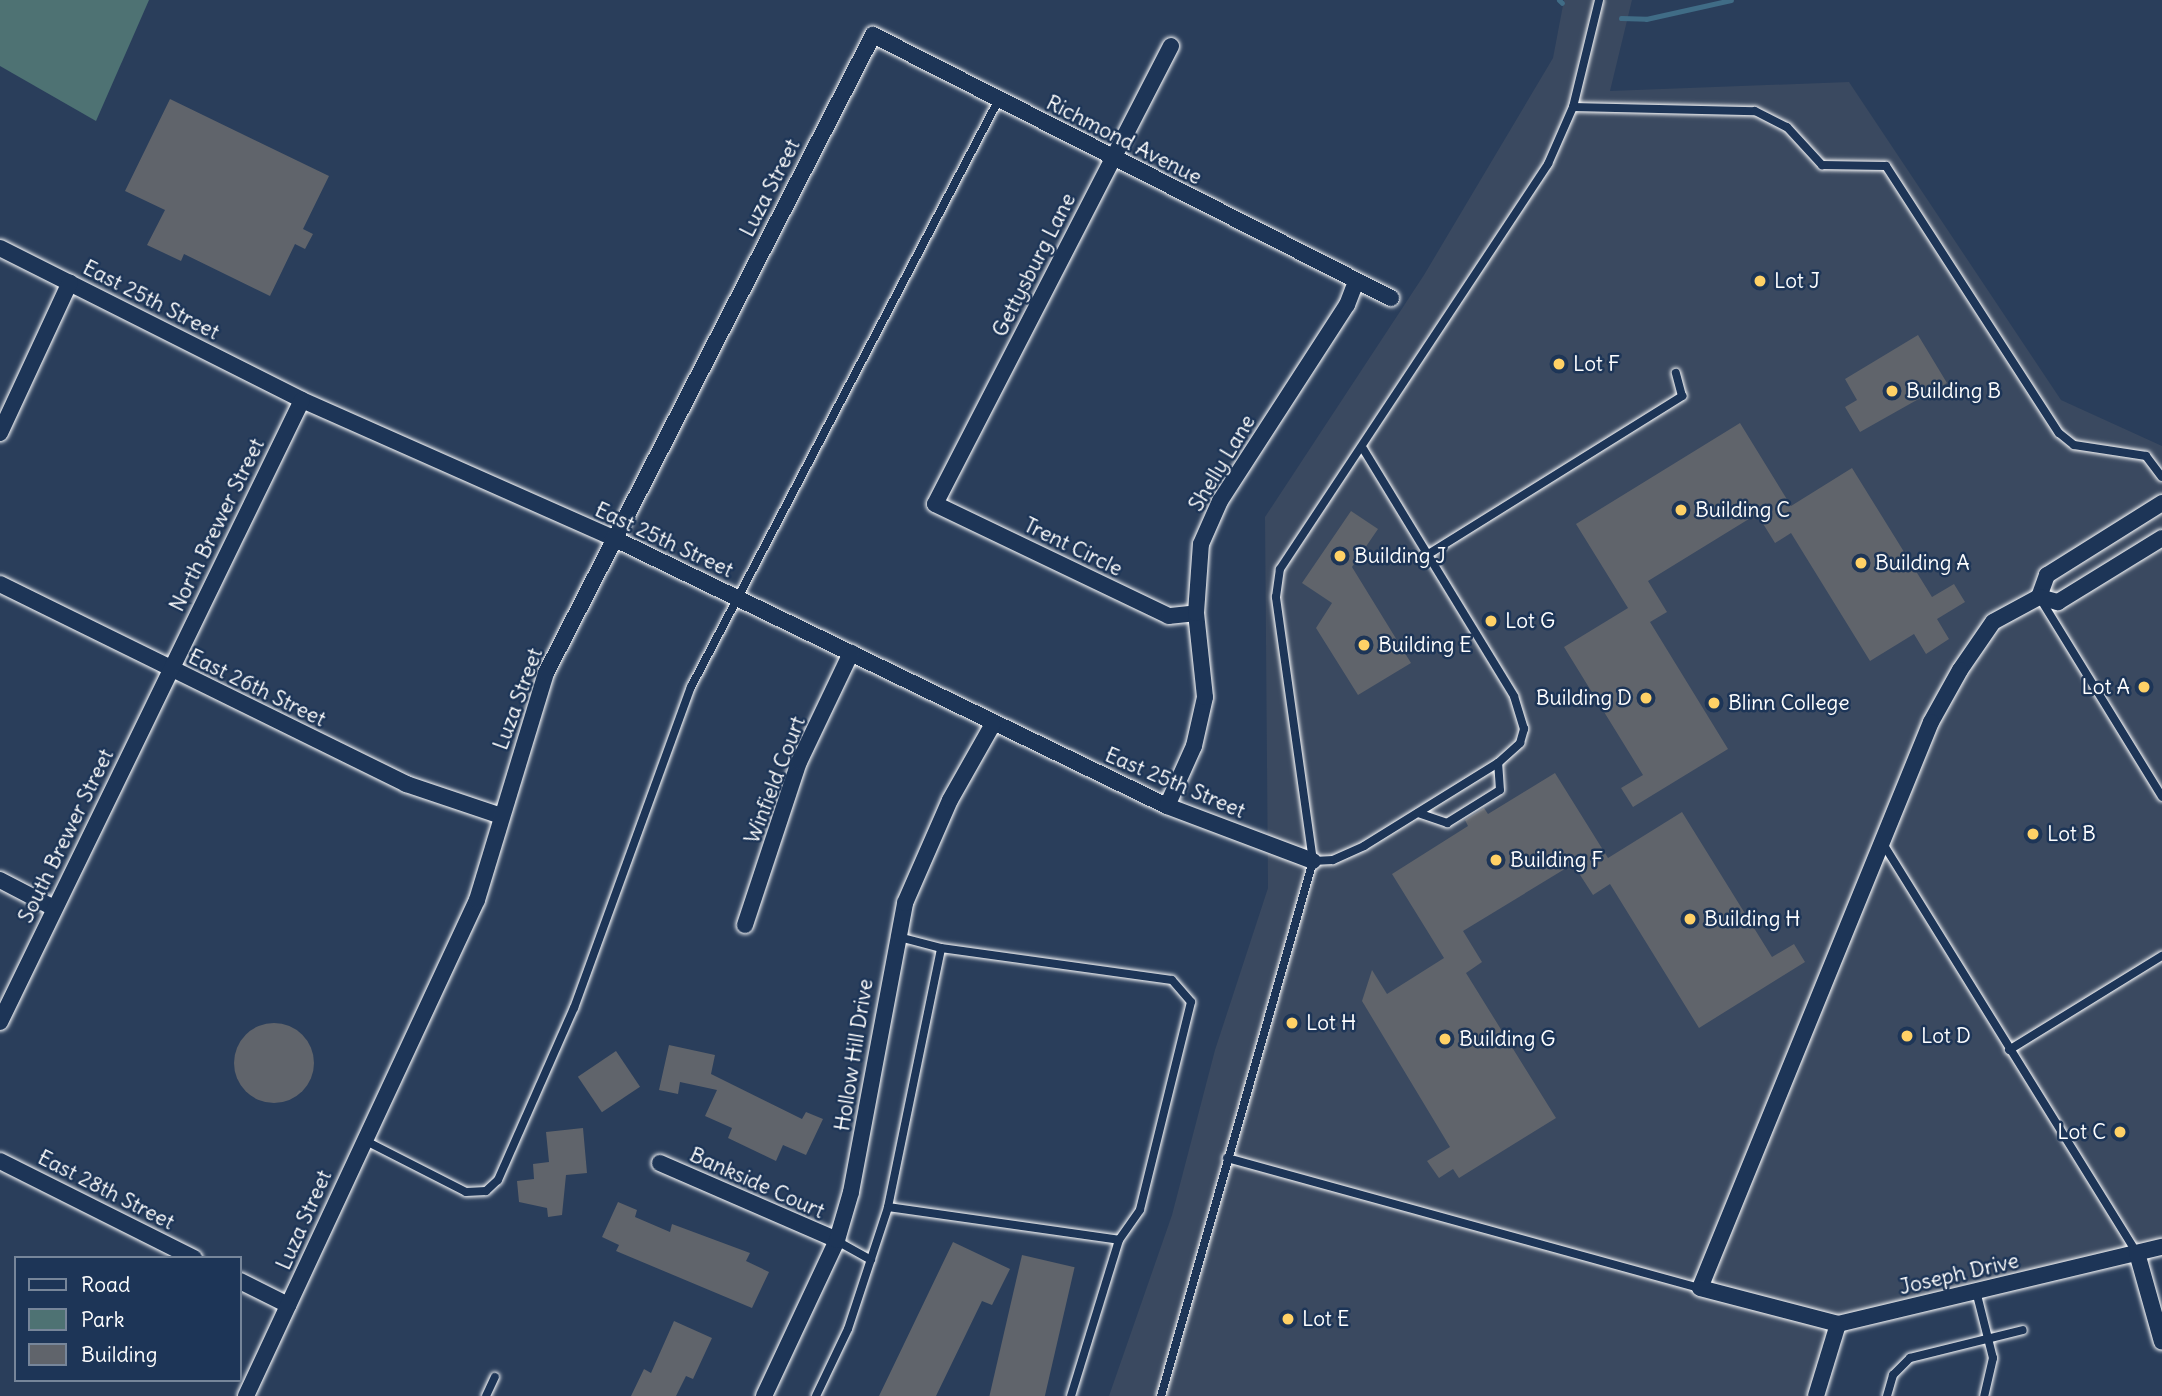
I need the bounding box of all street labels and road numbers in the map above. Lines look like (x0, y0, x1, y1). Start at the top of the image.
street label: Richmond Avenue (1042, 90, 1206, 190)
street label: Luza Street (735, 135, 805, 241)
street label: Gettysburg Lane (987, 189, 1081, 341)
street label: East 25th Street (79, 255, 223, 345)
street label: Shelly Lane (1183, 410, 1261, 516)
street label: North Brewer Street (164, 434, 270, 616)
street label: East 25th Street (591, 497, 737, 583)
street label: Trent Circle (1020, 512, 1126, 582)
street label: East 26th Street (184, 644, 330, 732)
street label: Luza Street (488, 645, 548, 753)
street label: Winfield Court (739, 713, 811, 847)
street label: East 25th Street (1101, 742, 1249, 824)
street label: South Brewer Street (13, 745, 119, 927)
street label: Hollow Hill Drive (830, 977, 878, 1133)
street label: Bankside Court (686, 1142, 828, 1224)
street label: East 28th Street (34, 1145, 178, 1235)
street label: Luza Street (271, 1166, 337, 1274)
street label: Joseph Drive (1897, 1248, 2021, 1300)

